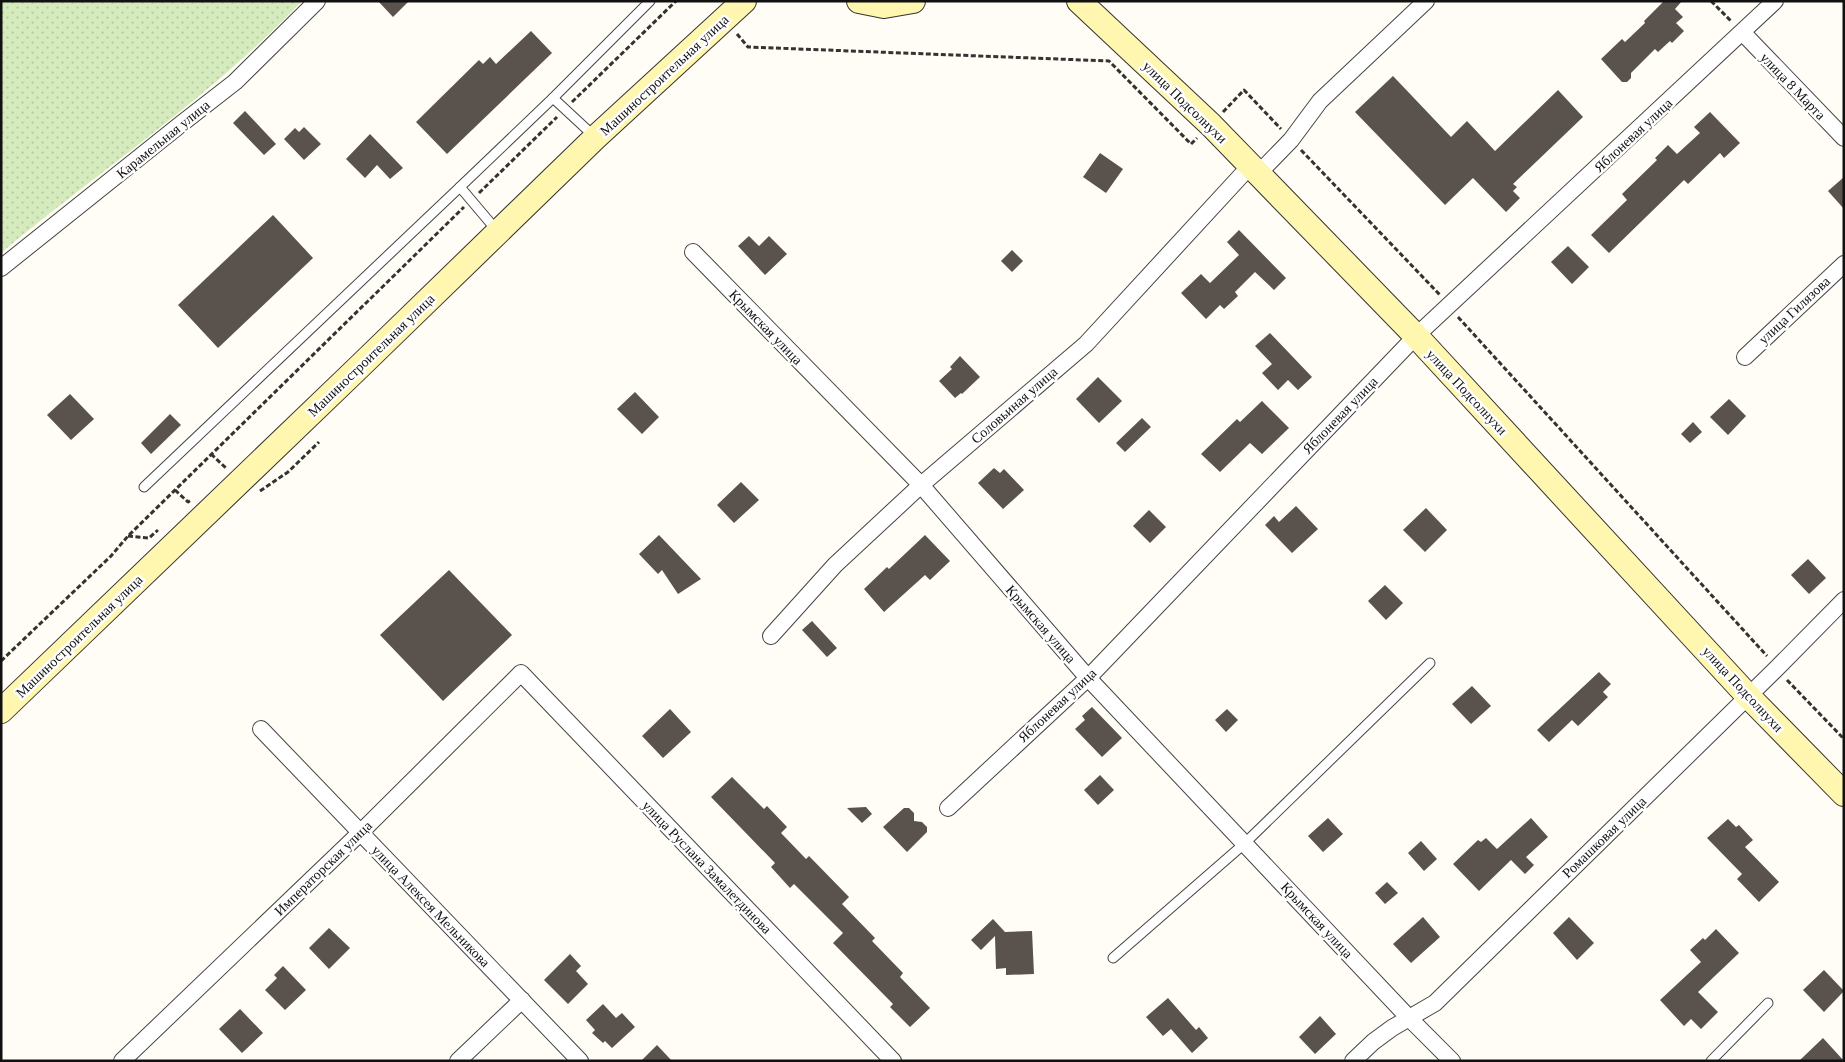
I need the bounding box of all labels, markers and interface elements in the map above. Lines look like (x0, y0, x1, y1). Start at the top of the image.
street label: Машиностроительная улица (597, 11, 732, 139)
street label: улица 8 Марта (1757, 50, 1829, 123)
street label: улица Подсолнухи (1140, 58, 1230, 147)
street label: Яблоневая улица (1591, 95, 1676, 175)
street label: Карамельная улица (114, 97, 213, 181)
street label: улица Гилязова (1756, 273, 1834, 347)
street label: Крымская улица (726, 287, 806, 368)
street label: Машиностроительная улица (305, 290, 438, 420)
street label: улица Подсолнухи (1423, 347, 1510, 438)
street label: Соловьиная улица (968, 363, 1061, 447)
street label: Яблоневая улица (1300, 373, 1381, 457)
street label: Машиностроительная улица (13, 571, 146, 701)
street label: Крымская улица (1003, 582, 1079, 667)
street label: улица Подсолнухи (1699, 644, 1786, 735)
street label: Яблоневая улица (1015, 665, 1100, 745)
street label: Ромашковая улица (1560, 793, 1650, 881)
street label: улица Руслана Замалетдинова (639, 798, 775, 937)
street label: Императорская улица (272, 818, 376, 919)
street label: улица Алексея Мельникова (369, 843, 493, 971)
street label: Крымская улица (1278, 879, 1356, 962)

